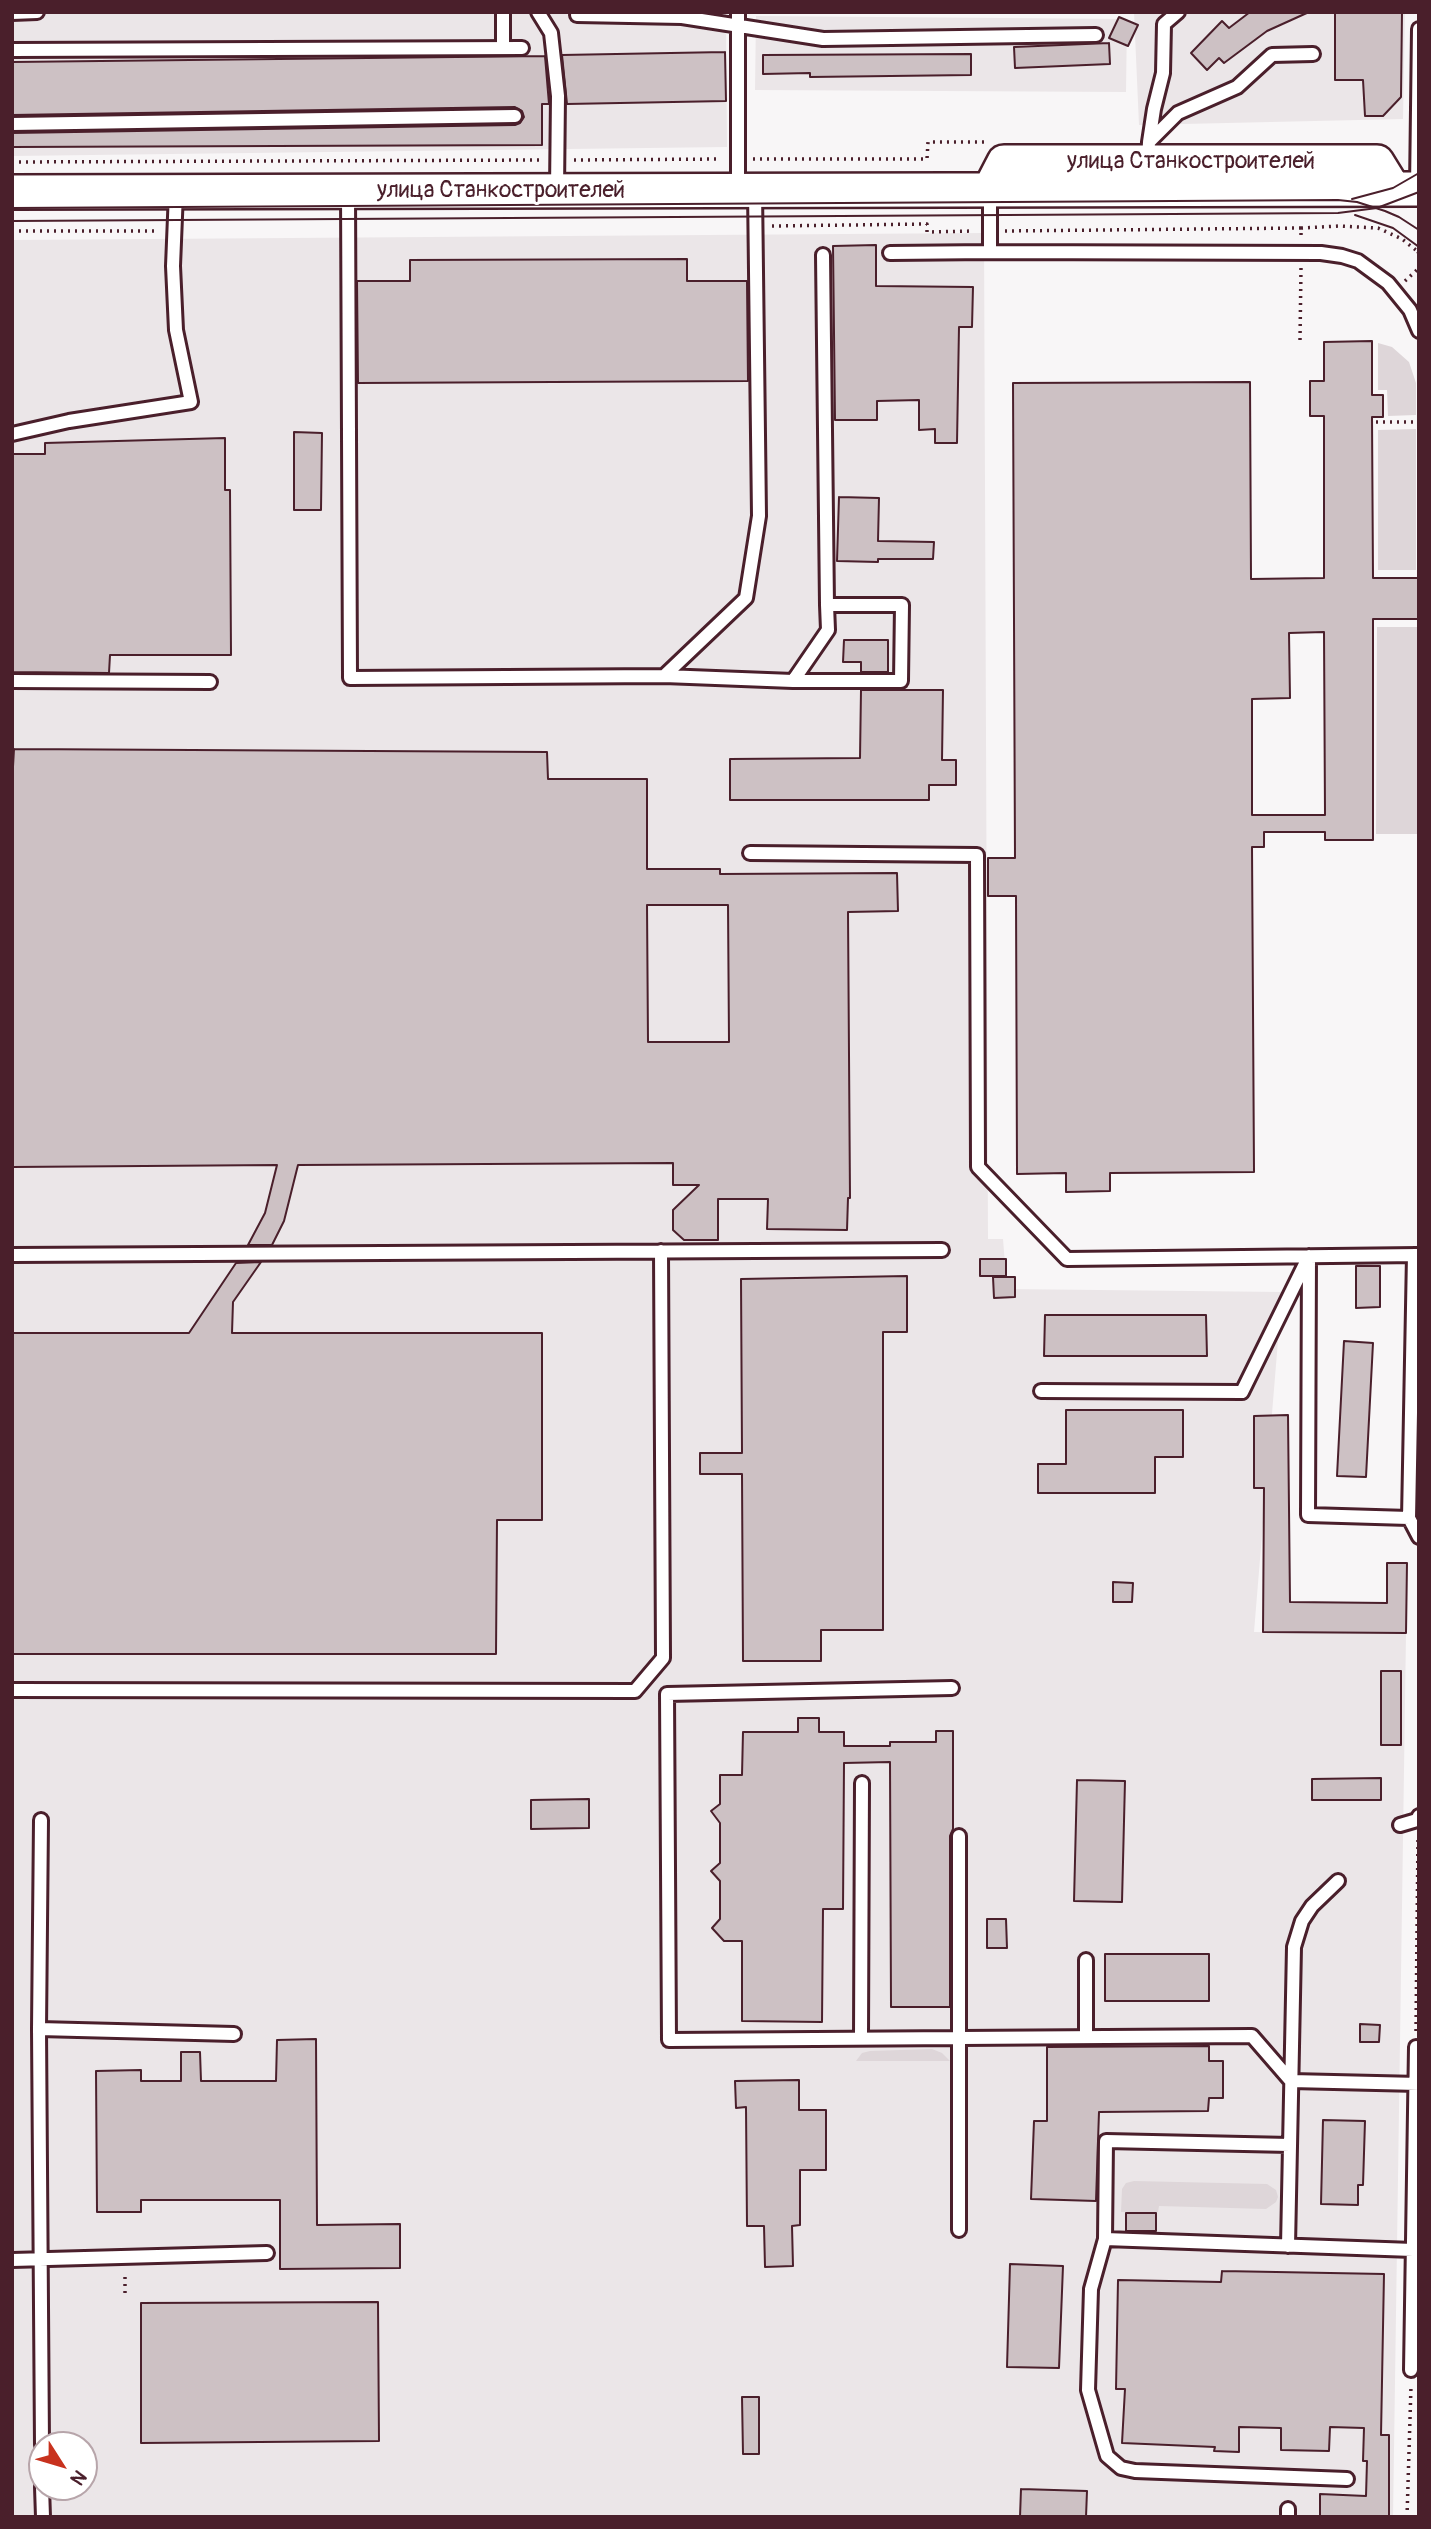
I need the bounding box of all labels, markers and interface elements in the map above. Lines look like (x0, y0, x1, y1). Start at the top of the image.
street label: улица Станкостроителей (1067, 148, 1315, 176)
street label: улица Станкостроителей (377, 177, 625, 205)
north arrow (28, 2431, 98, 2501)
text: N (65, 2465, 92, 2490)

